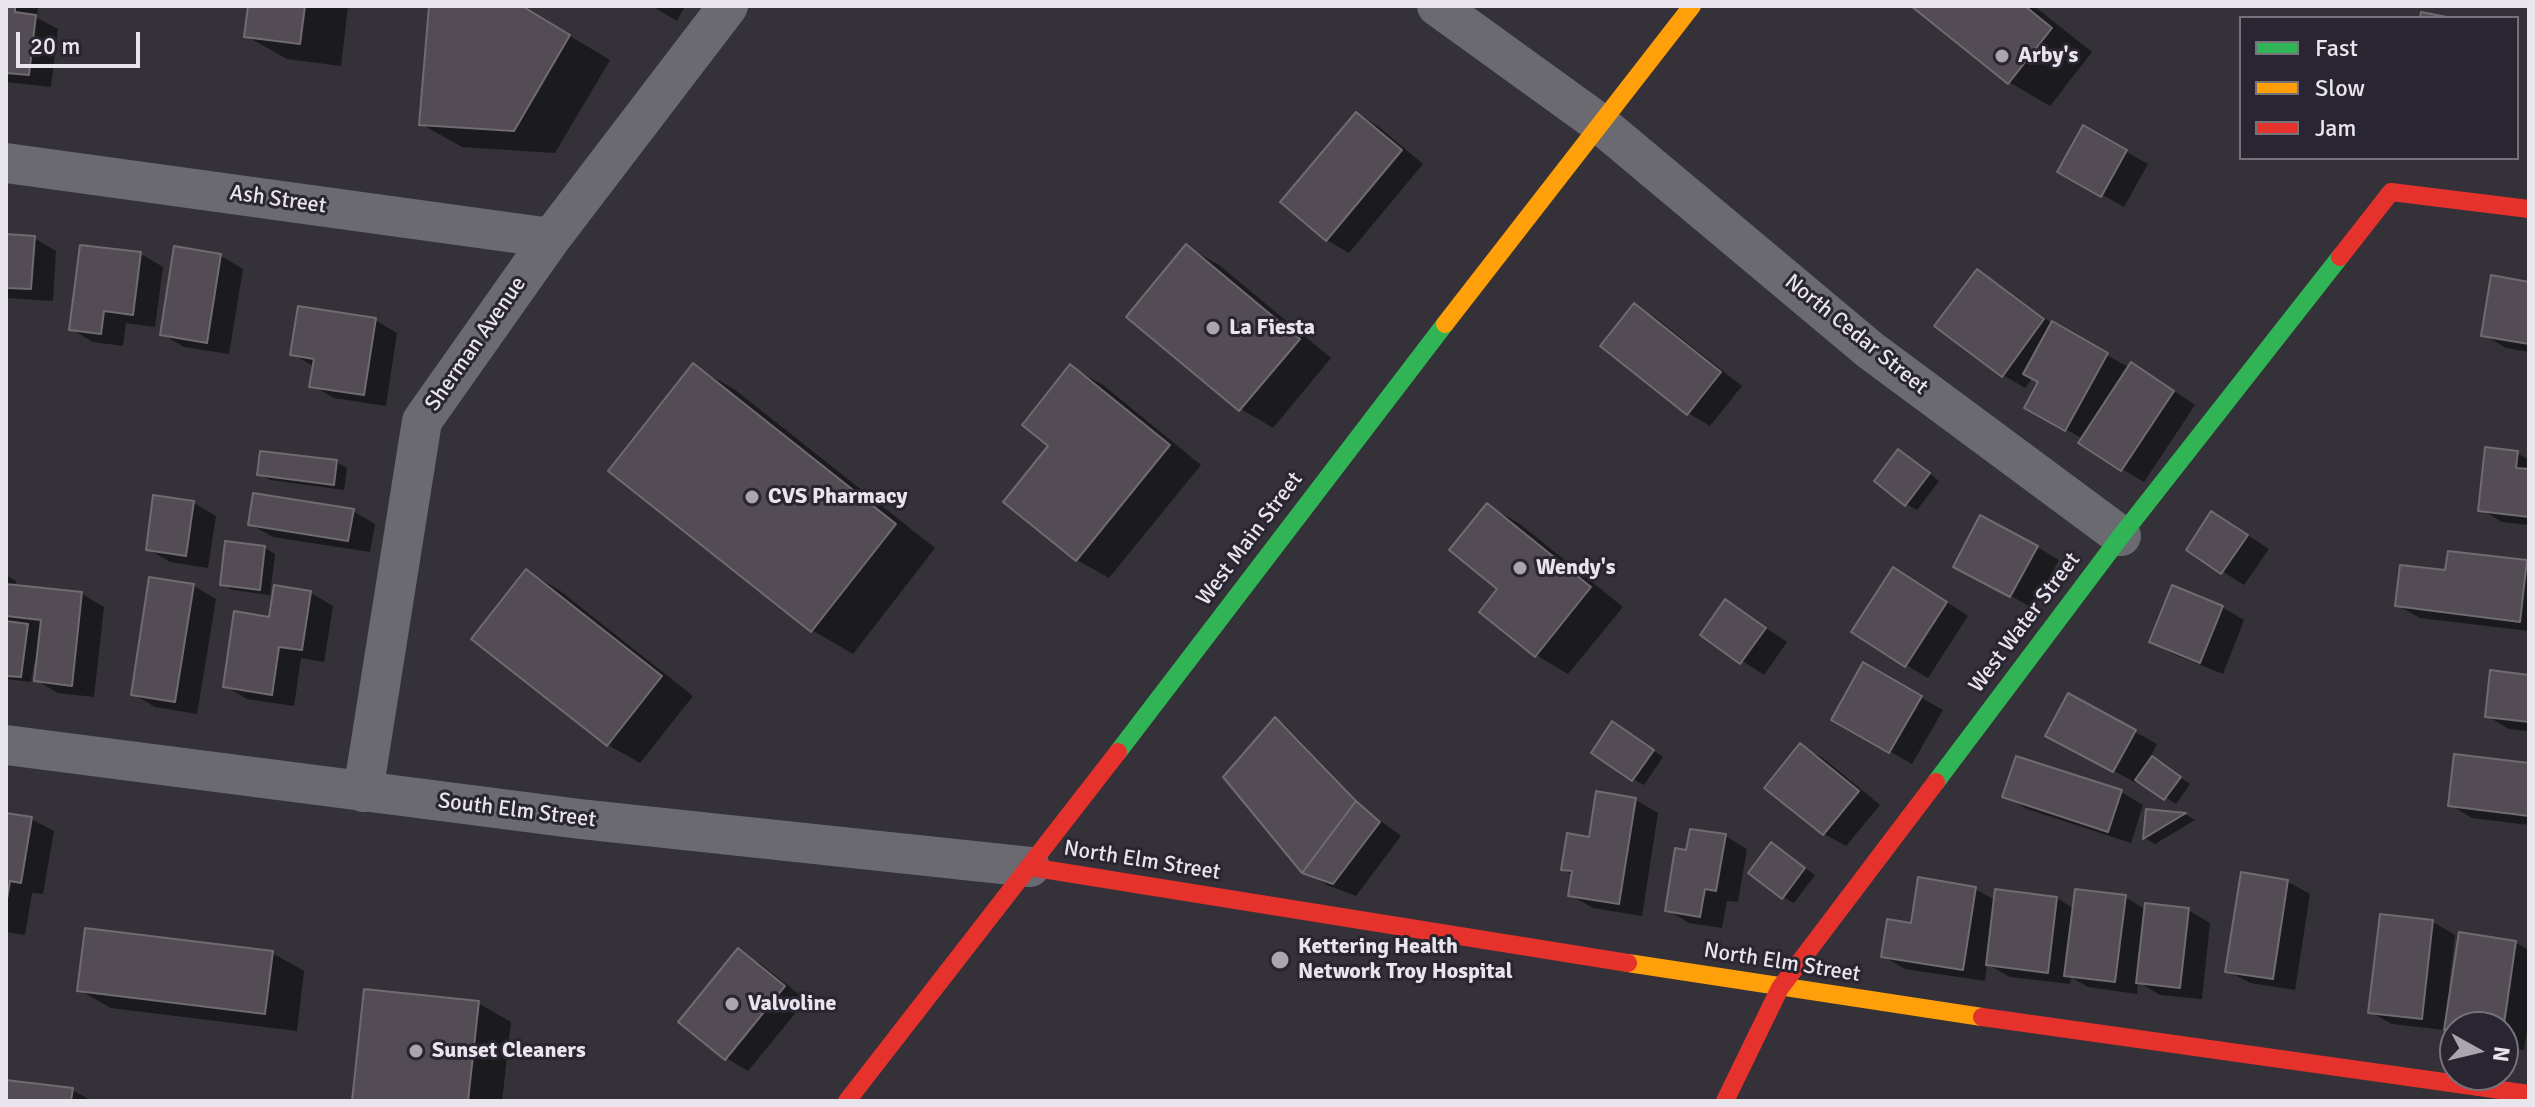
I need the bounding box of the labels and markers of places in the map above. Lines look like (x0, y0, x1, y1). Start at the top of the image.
place label: Arby's (2018, 43, 2078, 69)
marker: Arby's (1993, 47, 2011, 65)
place label: La Fiesta (1229, 315, 1315, 341)
marker: La Fiesta (1204, 319, 1222, 337)
place label: CVS Pharmacy (768, 484, 907, 510)
marker: CVS Pharmacy (743, 488, 761, 506)
place label: Wendy's (1536, 555, 1616, 581)
marker: Wendy's (1511, 559, 1529, 577)
place label: Kettering Health Network Troy Hospital (1298, 934, 1513, 986)
marker: Kettering Health Network Troy Hospital (1269, 949, 1291, 971)
place label: Valvoline (748, 991, 836, 1017)
marker: Valvoline (723, 995, 741, 1013)
place label: Sunset Cleaners (432, 1038, 586, 1064)
marker: Sunset Cleaners (407, 1042, 425, 1060)

